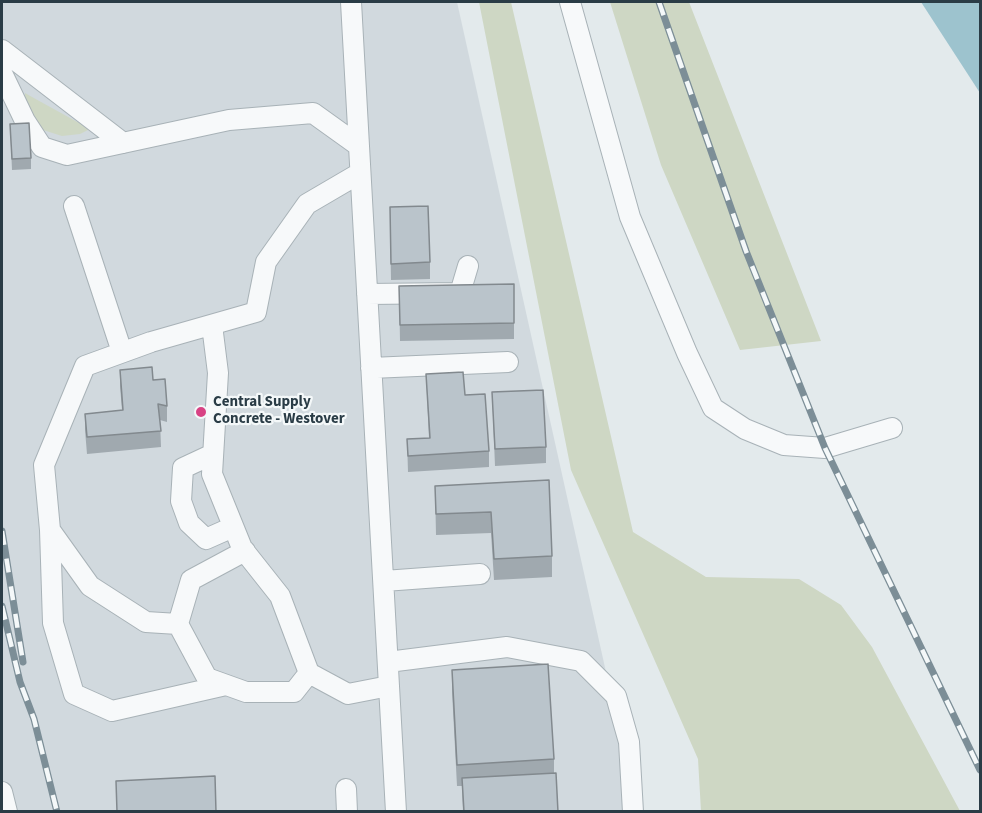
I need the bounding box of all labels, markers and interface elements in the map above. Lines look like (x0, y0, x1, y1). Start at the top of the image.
place label: Central Supply Concrete - Westover (213, 394, 345, 429)
marker: Central Supply Concrete - Westover (194, 405, 208, 419)

